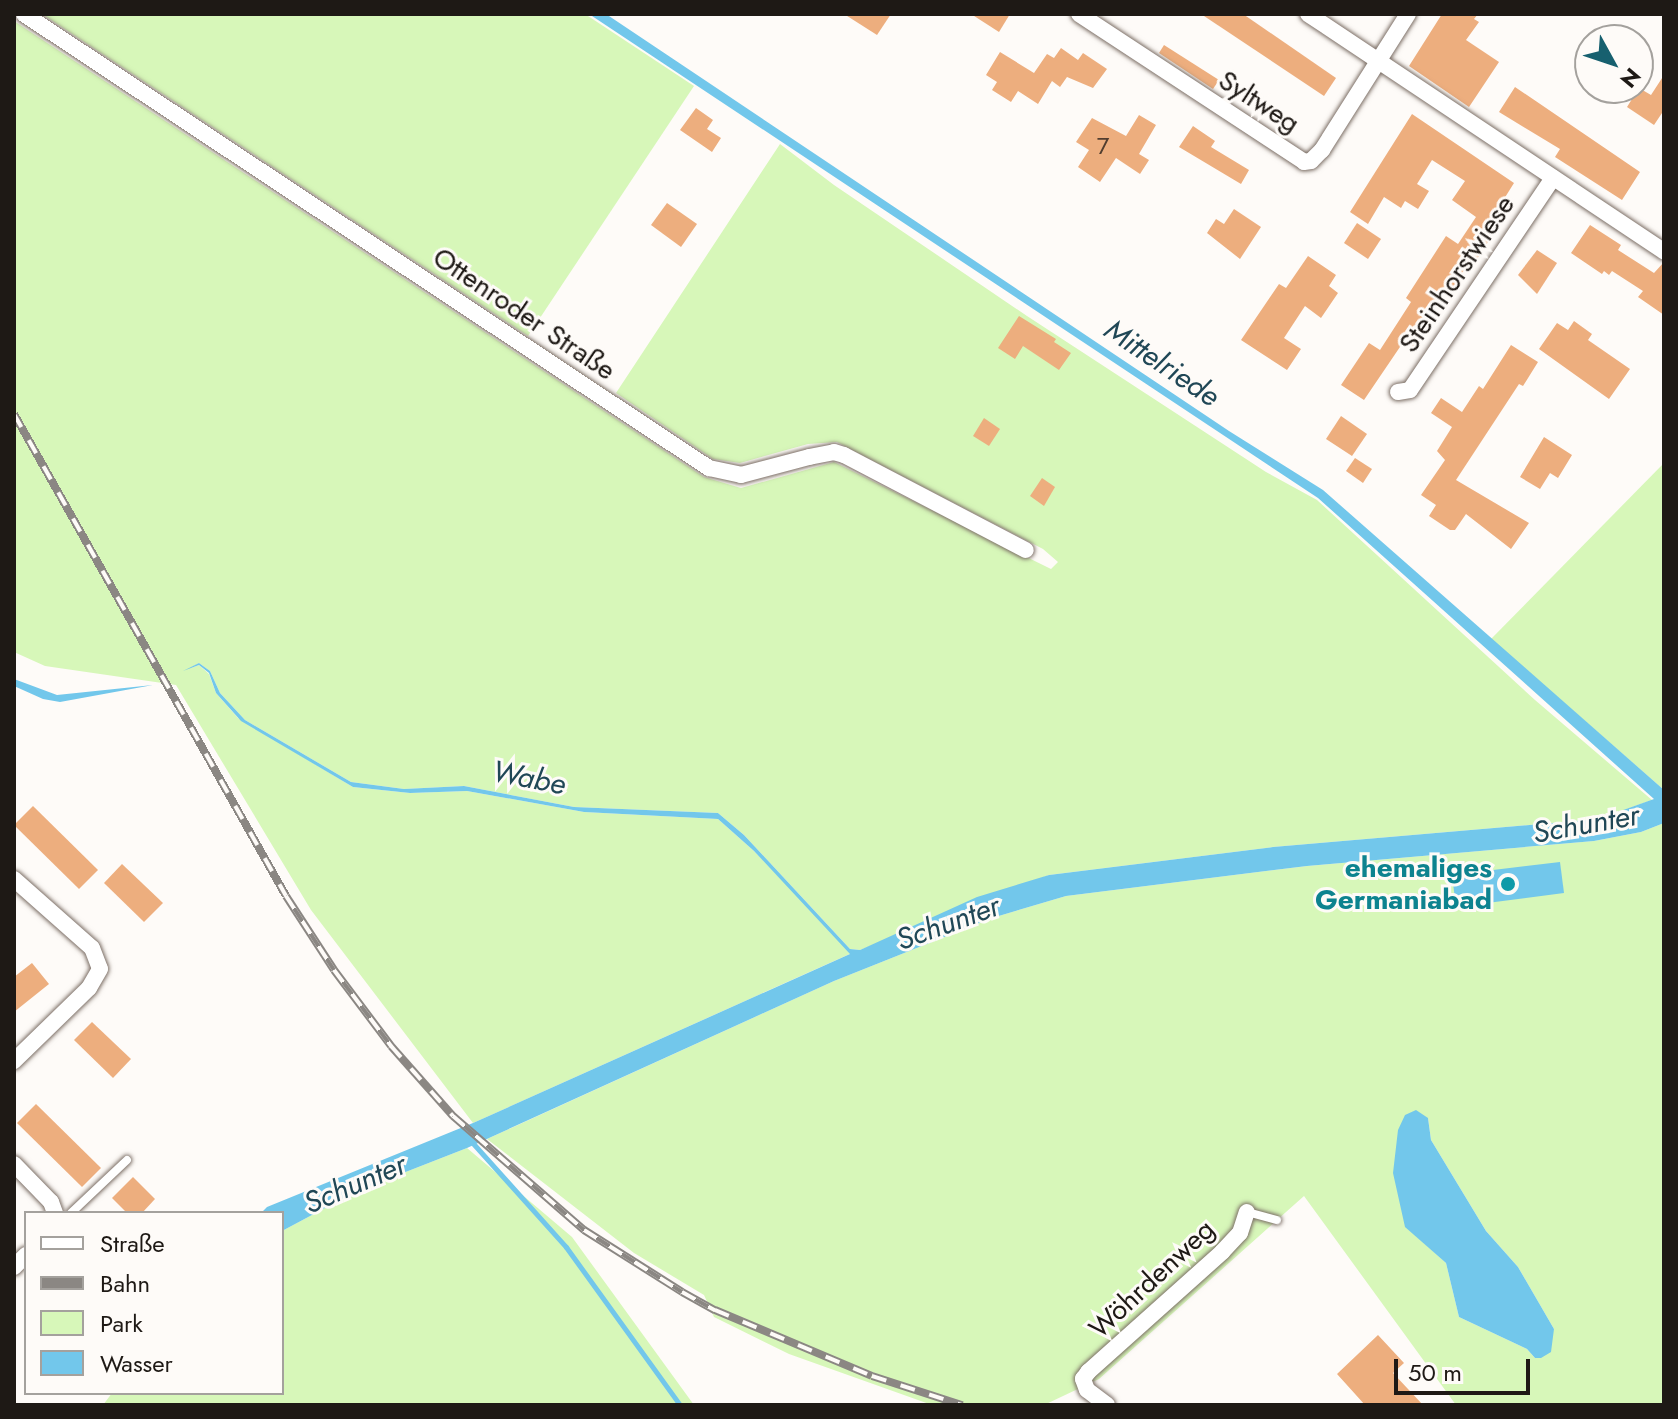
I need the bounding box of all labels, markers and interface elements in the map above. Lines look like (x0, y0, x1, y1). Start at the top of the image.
north arrow (1574, 24, 1654, 104)
text: N (1613, 61, 1649, 95)
street label: Syltweg (1212, 63, 1306, 141)
house number: 7 (1097, 132, 1109, 160)
street label: Steinhorstwiese (1392, 189, 1522, 359)
street label: Ottenroder Straße (426, 241, 622, 387)
water label: Mittelriede (1098, 311, 1226, 415)
water label: Wabe (489, 753, 569, 803)
water label: Schunter (1530, 797, 1642, 851)
place label: ehemaliges Germaniabad (1315, 851, 1492, 917)
marker: ehemaliges Germaniabad (1499, 875, 1517, 893)
water label: Schunter (891, 888, 1005, 958)
water label: Schunter (298, 1146, 412, 1222)
legend (24, 1211, 284, 1395)
street label: Wöhrdenweg (1082, 1212, 1222, 1346)
text: Straße (100, 1226, 165, 1261)
text: Bahn (100, 1266, 150, 1301)
text: Park (100, 1306, 143, 1341)
scale bar (1398, 1343, 1534, 1393)
text: Wasser (100, 1346, 173, 1381)
text: 50 m (1408, 1355, 1462, 1390)

